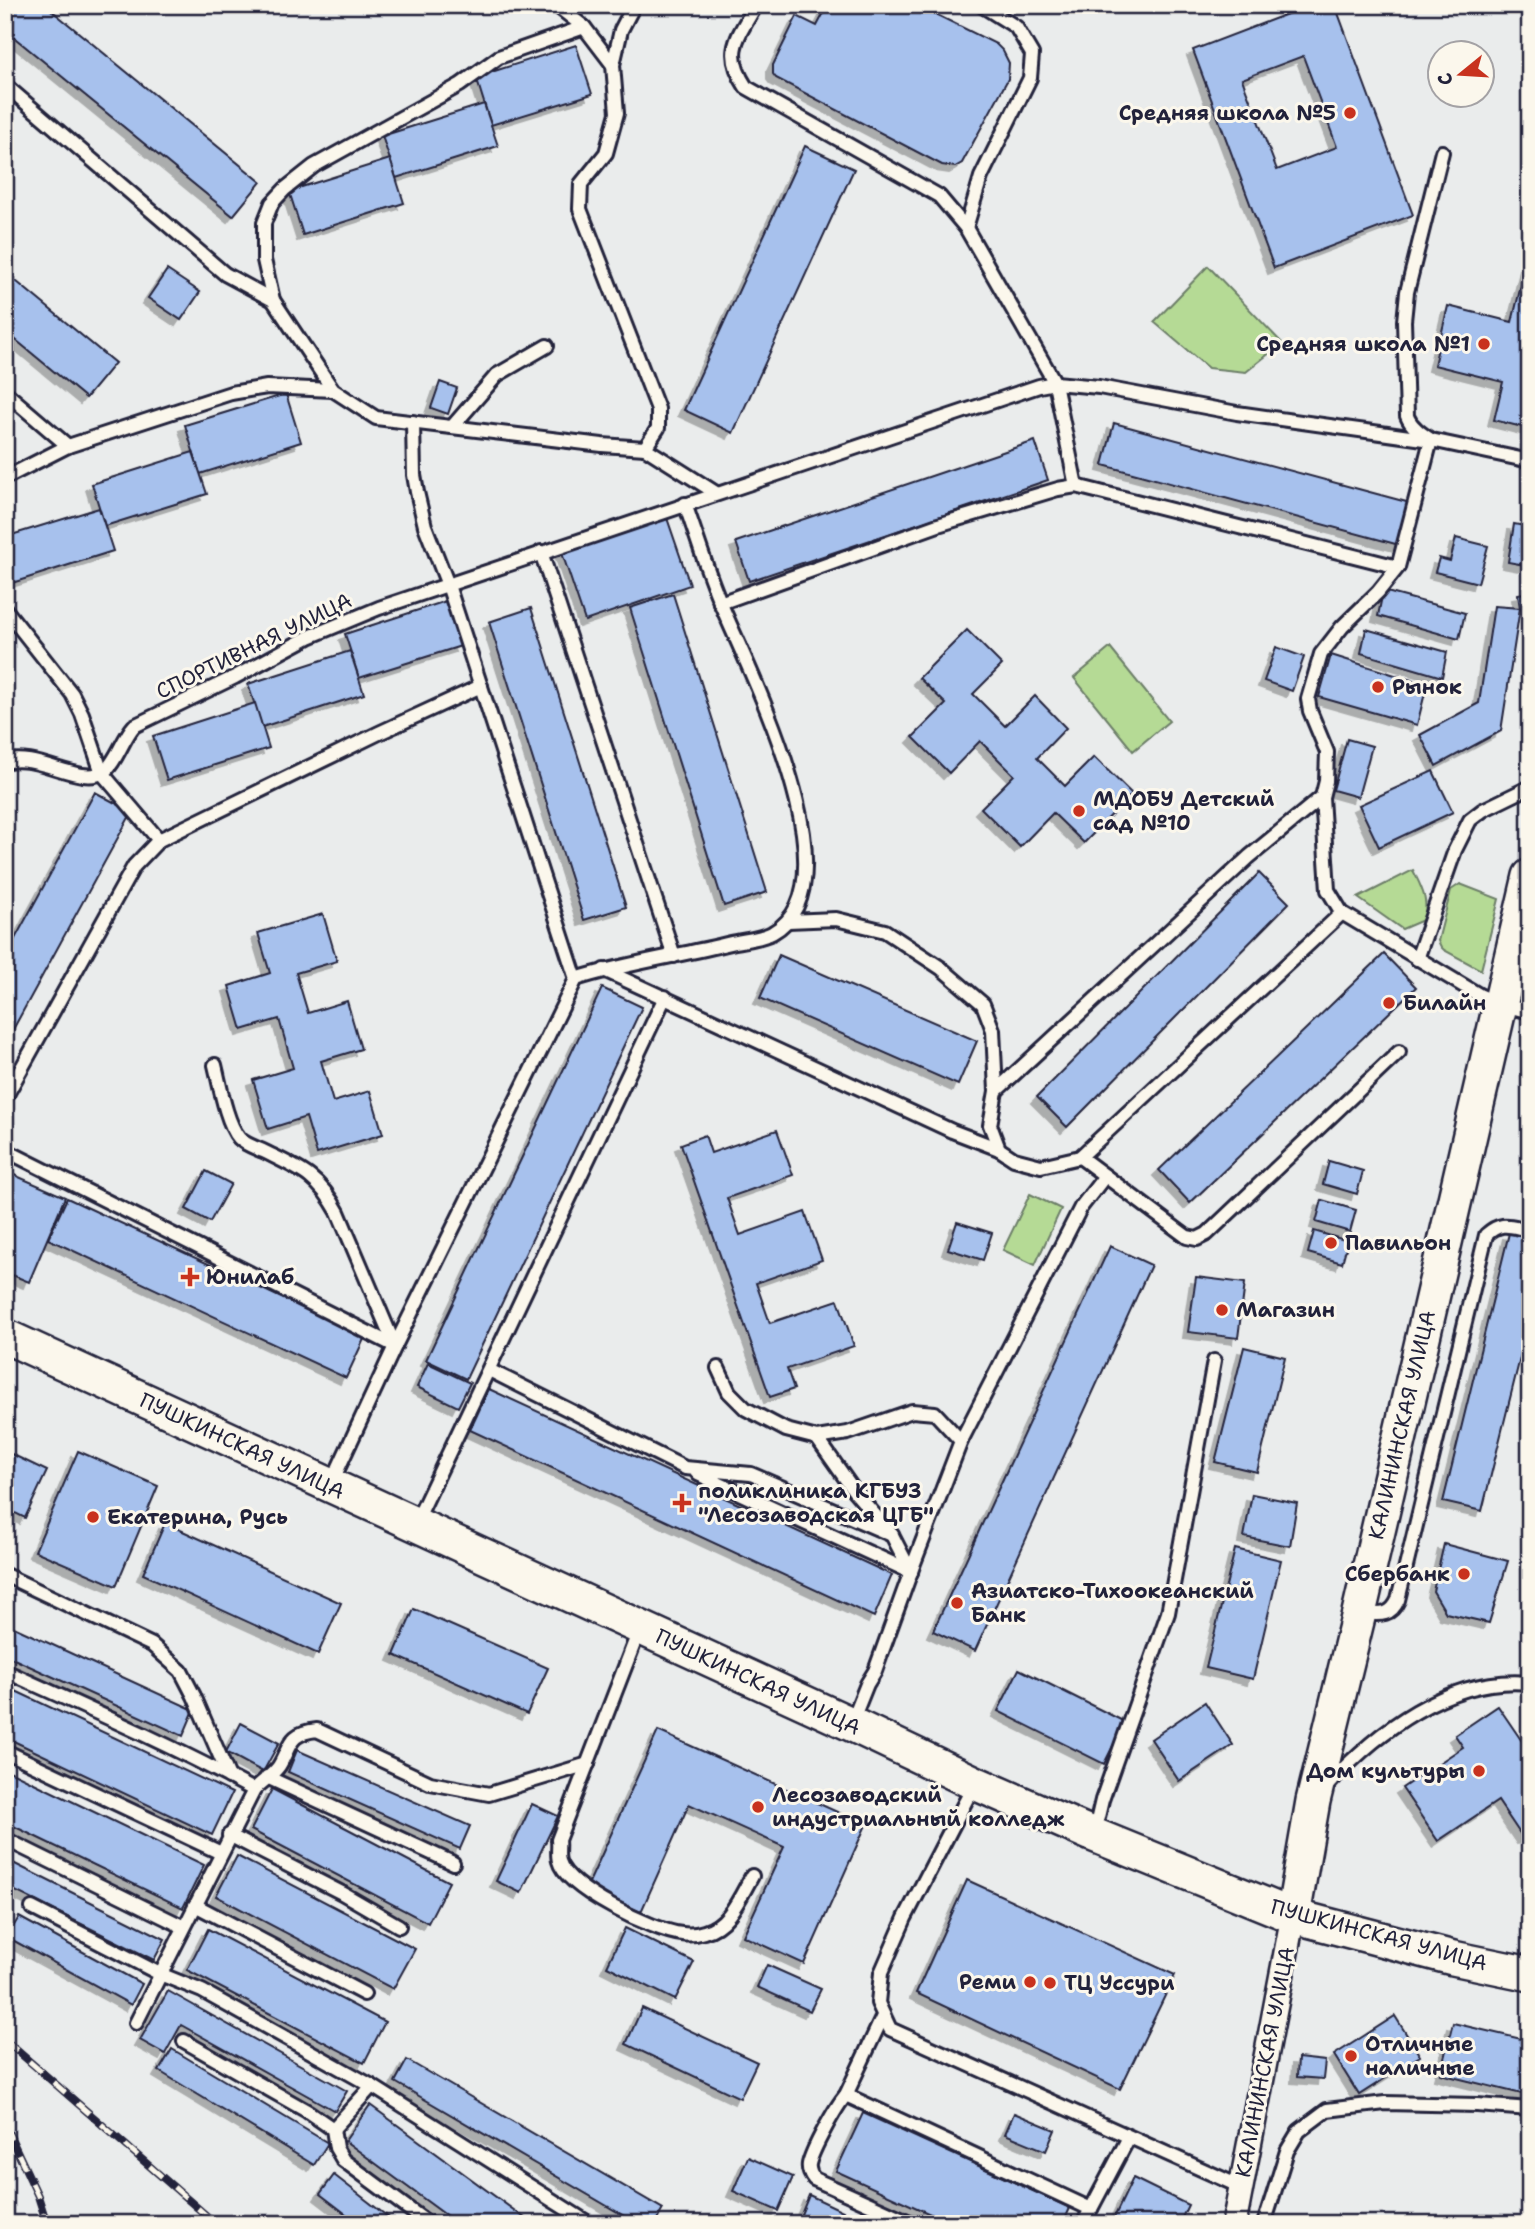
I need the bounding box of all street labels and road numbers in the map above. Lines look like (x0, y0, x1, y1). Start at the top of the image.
street label: СПОРТИВНАЯ УЛИЦА (151, 586, 357, 706)
street label: КАЛИНИНСКАЯ УЛИЦА (1362, 1308, 1442, 1542)
street label: ПУШКИНСКАЯ УЛИЦА (135, 1386, 349, 1506)
street label: ПУШКИНСКАЯ УЛИЦА (651, 1622, 865, 1742)
street label: ПУШКИНСКАЯ УЛИЦА (1268, 1893, 1490, 1977)
street label: КАЛИНИНСКАЯ УЛИЦА (1229, 1944, 1301, 2180)

